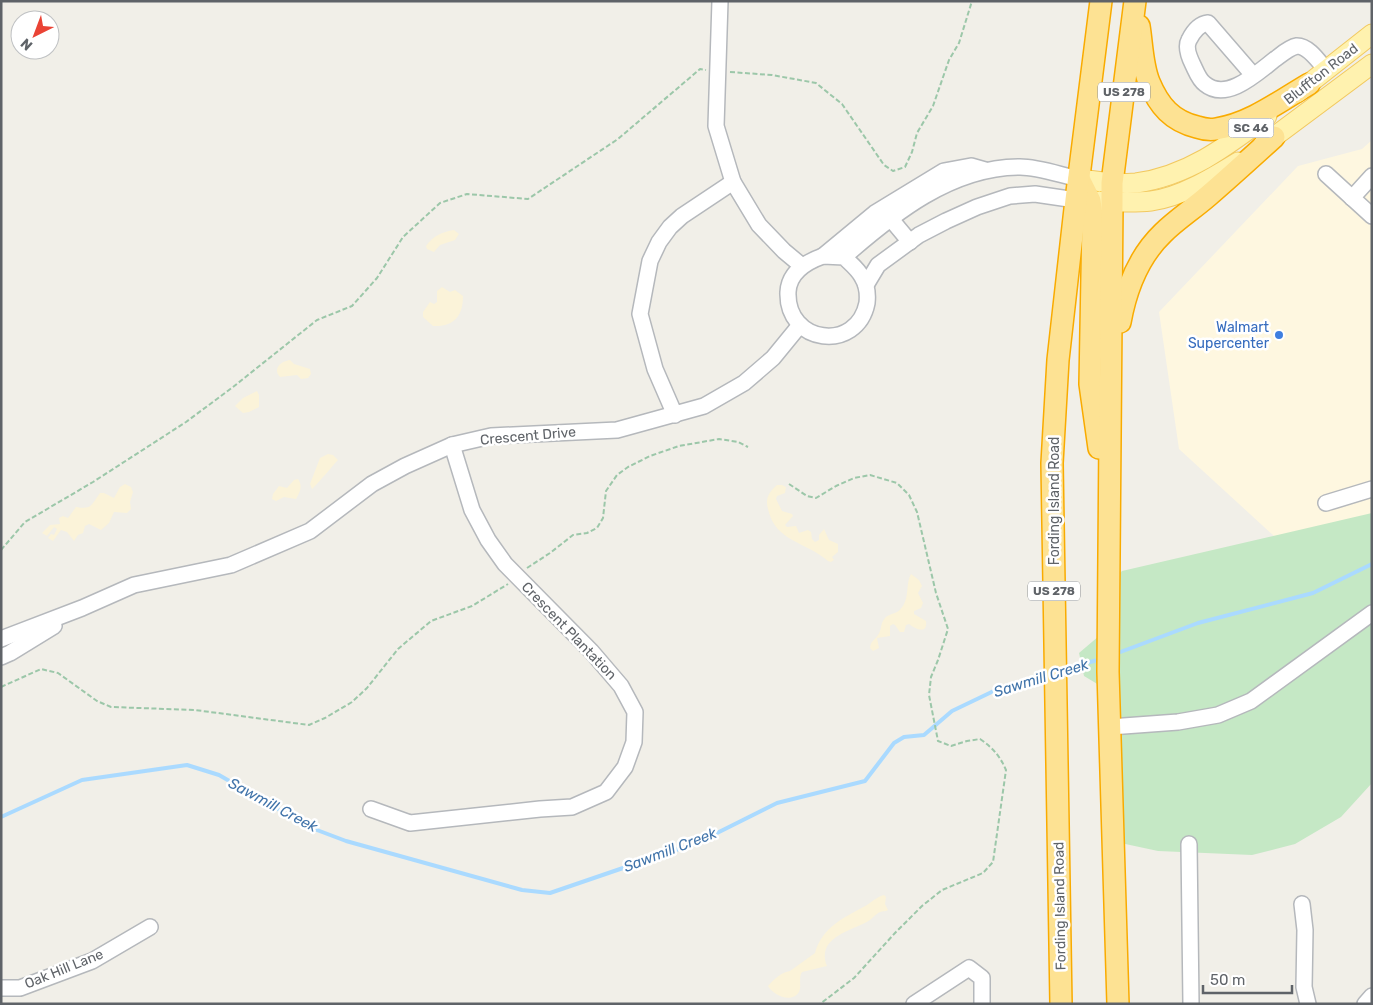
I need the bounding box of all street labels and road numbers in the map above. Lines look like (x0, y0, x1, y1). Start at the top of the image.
street label: Bluffton Road (1281, 40, 1361, 108)
road number: US 278 (1098, 82, 1150, 101)
road number: SC 46 (1228, 119, 1274, 138)
street label: Crescent Drive (479, 423, 577, 449)
street label: Fording Island Road (1046, 437, 1063, 565)
street label: Crescent Plantation (518, 579, 620, 683)
road number: US 278 (1028, 582, 1080, 600)
street label: Fording Island Road (1050, 841, 1070, 971)
street label: Oak Hill Lane (22, 945, 106, 992)

